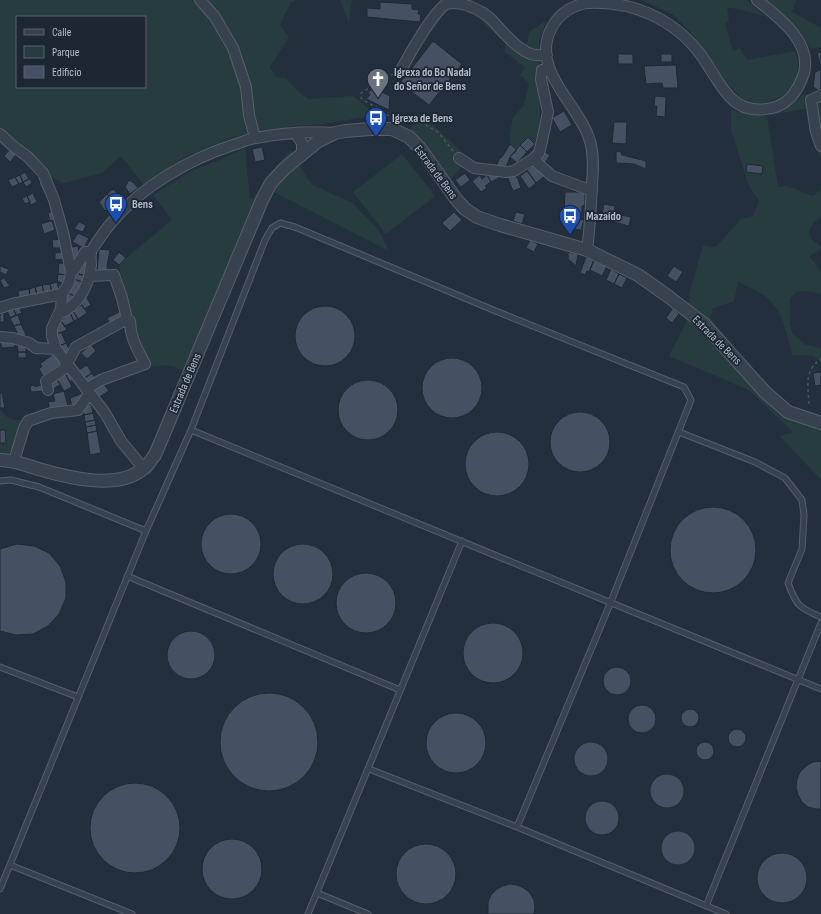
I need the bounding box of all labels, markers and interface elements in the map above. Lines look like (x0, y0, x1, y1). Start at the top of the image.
legend (16, 16, 146, 88)
text: Calle (52, 25, 72, 40)
text: Parque (52, 45, 80, 60)
text: Edificio (52, 65, 81, 80)
place label: Igrexa do Bo Nadal do Señor de Bens (394, 65, 471, 94)
church icon: Igrexa do Bo Nadal do Señor de Bens (365, 66, 391, 99)
bus stop icon: Igrexa de Bens (363, 105, 389, 138)
place label: Igrexa de Bens (392, 111, 453, 126)
street label: Estrada de Bens (410, 142, 461, 202)
bus stop icon: Bens (103, 191, 129, 224)
place label: Bens (132, 197, 153, 212)
bus stop icon: Mazaído (557, 203, 583, 236)
place label: Mazaído (586, 209, 621, 224)
street label: Estrada de Bens (689, 313, 744, 368)
street label: Estrada de Bens (166, 351, 205, 415)

